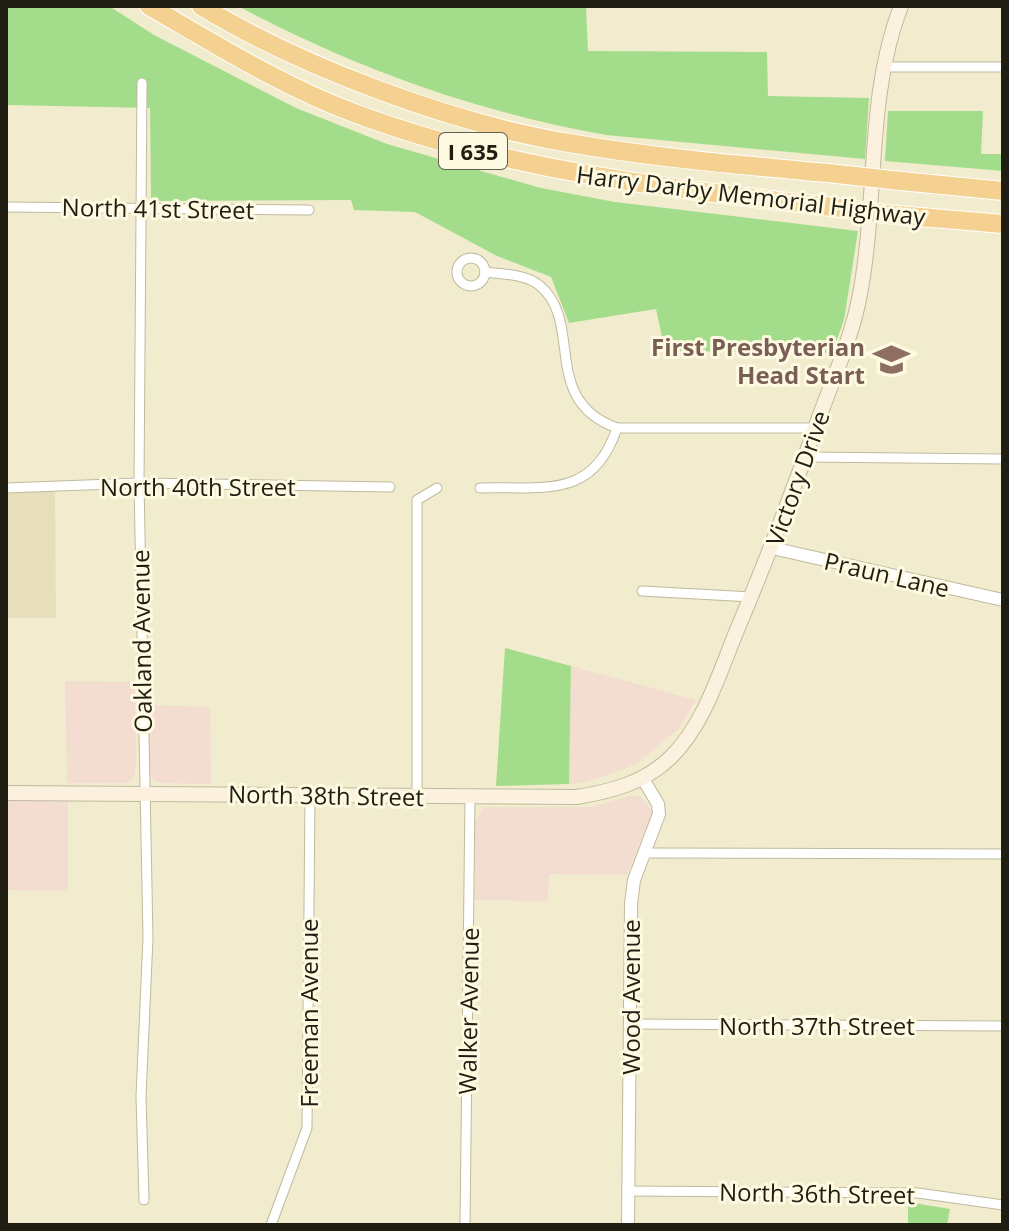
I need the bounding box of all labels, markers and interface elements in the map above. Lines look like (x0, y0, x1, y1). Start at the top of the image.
road number: I 635 (439, 133, 507, 169)
street label: Harry Darby Memorial Highway (575, 157, 928, 233)
street label: North 41st Street (61, 190, 255, 226)
place label: First Presbyterian Head Start (651, 330, 865, 391)
school or university icon: First Presbyterian Head Start (872, 341, 910, 379)
street label: Victory Drive (757, 406, 837, 550)
street label: North 40th Street (100, 470, 296, 503)
street label: Praun Lane (821, 544, 953, 604)
street label: Oakland Avenue (123, 549, 159, 733)
street label: North 38th Street (228, 777, 424, 813)
street label: Freeman Avenue (292, 918, 325, 1108)
street label: Wood Avenue (614, 919, 647, 1075)
street label: Walker Avenue (450, 927, 486, 1095)
street label: North 37th Street (719, 1009, 915, 1042)
street label: North 36th Street (719, 1175, 915, 1211)

